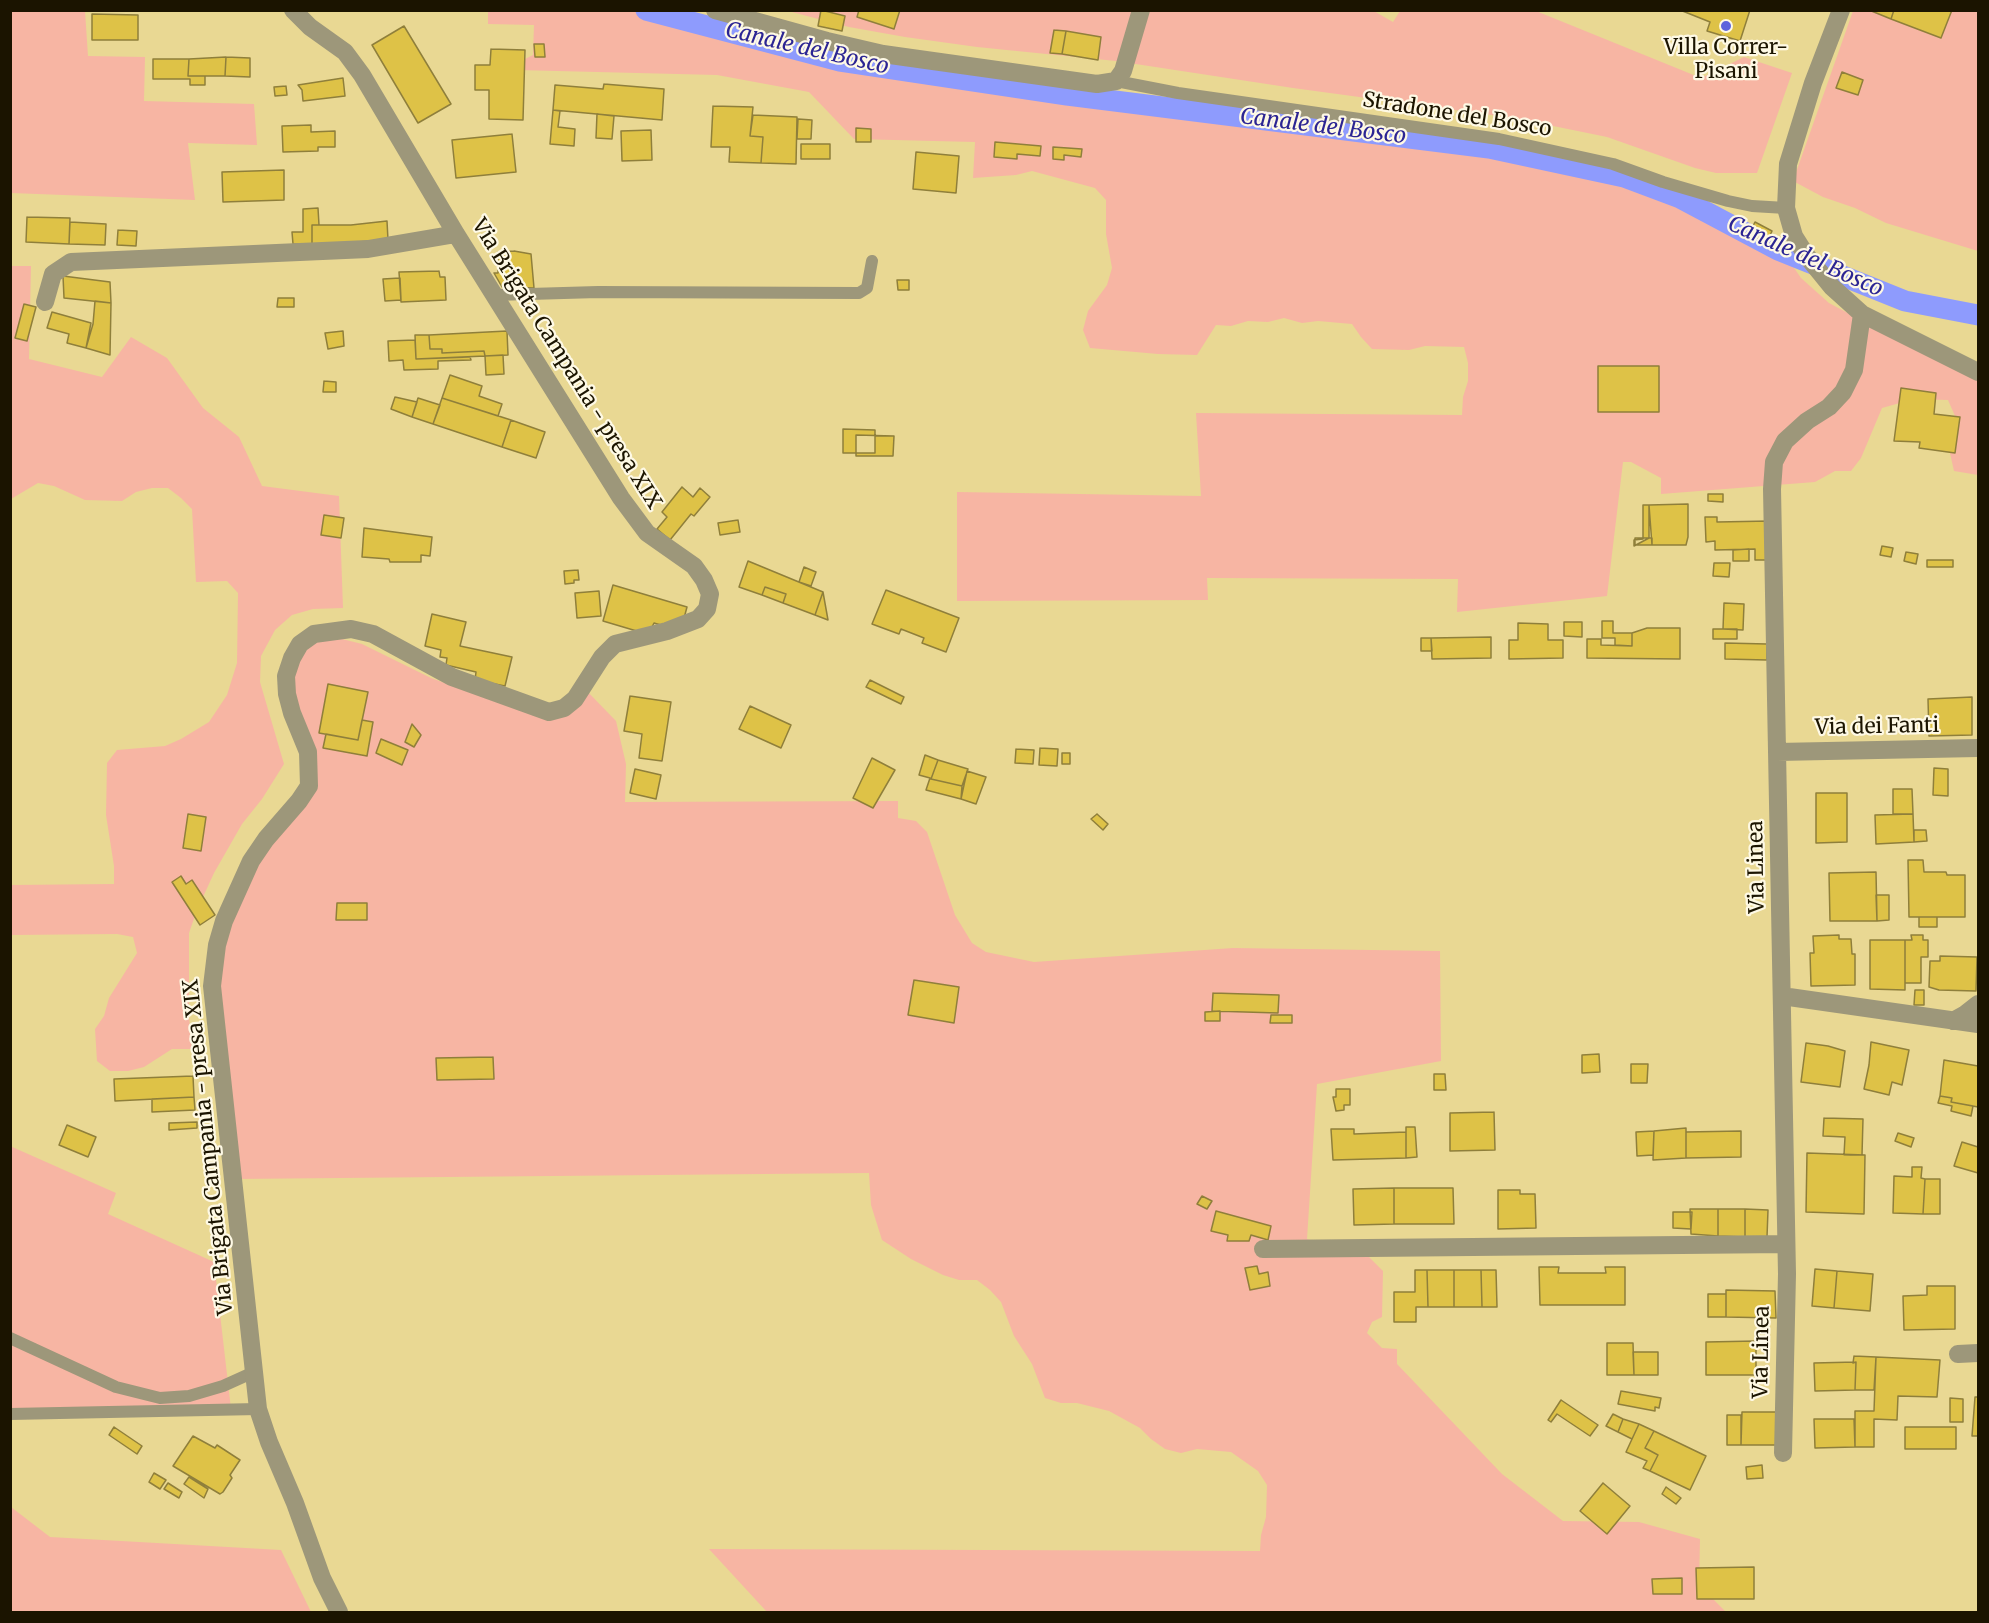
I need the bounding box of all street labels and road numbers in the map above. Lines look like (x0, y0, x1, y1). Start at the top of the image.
street label: Stradone del Bosco (1361, 88, 1553, 142)
street label: Via Brigata Campania - presa XIX (466, 214, 666, 514)
street label: Via dei Fanti (1815, 713, 1939, 741)
street label: Via Linea (1744, 820, 1770, 914)
street label: Via Brigata Campania - presa XIX (179, 978, 239, 1316)
street label: Via Linea (1749, 1305, 1775, 1399)

